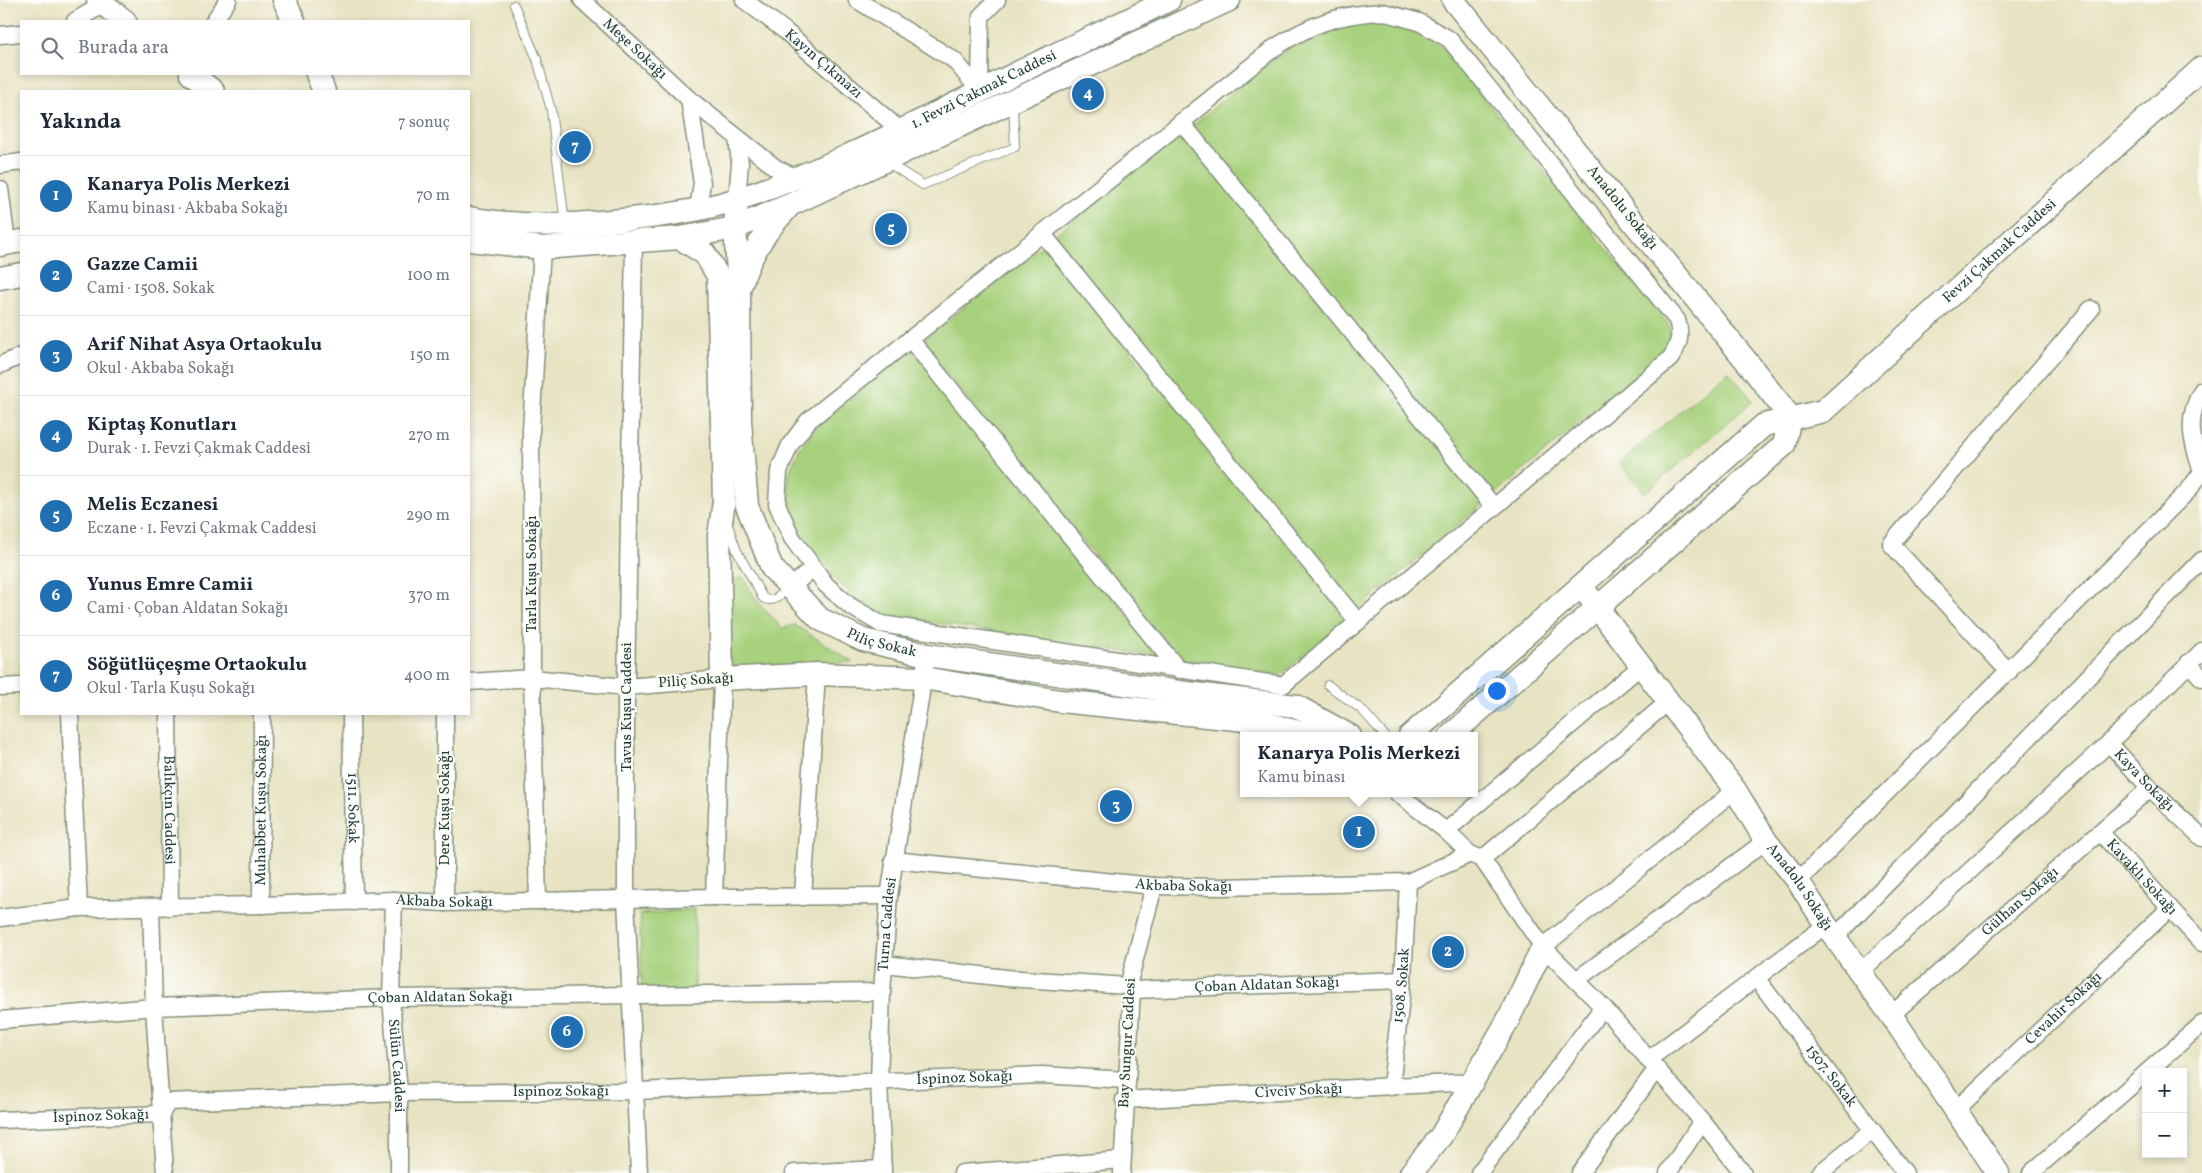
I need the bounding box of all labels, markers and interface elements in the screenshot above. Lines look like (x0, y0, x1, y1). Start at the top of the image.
street label: Meşe Sokağı (598, 14, 672, 84)
search box (20, 20, 470, 75)
street label: Kayın Çıkmazı (780, 24, 867, 104)
icon: search (38, 34, 66, 62)
text: Burada ara (78, 35, 169, 61)
street label: 1. Fevzi Çakmak Caddesi (908, 45, 1060, 135)
pin: 4 (1072, 75, 1104, 113)
text: Yakında (40, 108, 121, 137)
text: 7 sonuç (398, 112, 450, 134)
pin: 7 (559, 128, 591, 166)
street label: Anadolu Sokağı (1581, 161, 1663, 255)
text: Kanarya Polis Merkezi (87, 172, 290, 198)
text: 1 (53, 185, 59, 207)
text: 70 m (416, 185, 450, 207)
street label: Fevzi Çakmak Caddesi (1938, 194, 2061, 308)
text: Kamu binası · Akbaba Sokağı (87, 198, 288, 220)
pin: 5 (875, 210, 907, 248)
text: Gazze Camii (87, 252, 198, 278)
text: 2 (52, 265, 60, 287)
text: 100 m (407, 265, 450, 287)
text: Cami · 1508. Sokak (87, 278, 215, 300)
text: Arif Nihat Asya Ortaokulu (87, 332, 322, 358)
text: 3 (52, 345, 60, 367)
text: 150 m (409, 345, 450, 367)
text: Okul · Akbaba Sokağı (87, 358, 234, 380)
text: Kiptaş Konutları (87, 412, 237, 438)
text: 4 (51, 425, 61, 447)
text: 270 m (408, 425, 450, 447)
text: Durak · 1. Fevzi Çakmak Caddesi (87, 438, 311, 460)
text: Melis Eczanesi (87, 492, 219, 518)
text: 5 (52, 505, 60, 527)
text: 290 m (406, 505, 450, 527)
street label: Tarla Kuşu Sokağı (522, 515, 543, 633)
text: Eczane · 1. Fevzi Çakmak Caddesi (87, 518, 317, 540)
text: Yunus Emre Camii (87, 572, 253, 598)
text: 6 (52, 585, 60, 607)
text: 370 m (408, 585, 450, 607)
text: Cami · Çoban Aldatan Sokağı (87, 598, 288, 620)
street label: Piliç Sokak (843, 623, 919, 663)
street label: Tavus Kuşu Caddesi (617, 642, 638, 772)
text: Söğütlüçeşme Ortaokulu (87, 652, 307, 678)
text: 7 (52, 665, 60, 687)
text: 400 m (404, 665, 450, 687)
street label: Piliç Sokağı (657, 668, 735, 694)
text: Okul · Tarla Kuşu Sokağı (87, 678, 255, 700)
your location (1484, 678, 1510, 704)
popup (1240, 732, 1478, 797)
street label: Muhabbet Kuşu Sokağı (251, 735, 272, 885)
text: Kanarya Polis Merkezi (1257, 741, 1461, 767)
street label: Kaya Sokağı (2109, 744, 2179, 816)
street label: Dere Kuşu Sokağı (435, 751, 456, 865)
street label: Balıkçın Caddesi (158, 755, 180, 865)
text: Kamu binası (1257, 767, 1345, 789)
street label: 1511. Sokak (341, 772, 364, 844)
pin: 3 (1100, 787, 1132, 825)
pin: 1 (1343, 813, 1375, 851)
street label: Kavaklı Sokağı (2101, 834, 2182, 920)
street label: Anadolu Sokağı (1761, 839, 1838, 936)
street label: Gülhan Sokağı (1977, 862, 2063, 941)
street label: Akbaba Sokağı (1134, 874, 1233, 898)
street label: Turna Caddesi (873, 876, 902, 972)
street label: Akbaba Sokağı (395, 890, 493, 914)
pin: 2 (1432, 933, 1464, 971)
street label: 1508. Sokak (1388, 947, 1415, 1025)
street label: Cevahir Sokağı (2020, 967, 2107, 1050)
street label: Çoban Aldatan Sokağı (1194, 972, 1340, 998)
street label: Bay Sungur Caddesi (1114, 977, 1142, 1109)
street label: Çoban Aldatan Sokağı (367, 986, 513, 1009)
pin: 6 (551, 1013, 583, 1051)
street label: Sülün Caddesi (382, 1018, 410, 1113)
street label: 1507. Sokak (1800, 1040, 1862, 1112)
street label: İspinoz Sokağı (916, 1066, 1013, 1090)
map controls (2142, 1068, 2187, 1158)
button: + (2142, 1068, 2187, 1113)
street label: Civciv Sokağı (1254, 1078, 1343, 1104)
street label: İspinoz Sokağı (513, 1081, 609, 1103)
street label: İspinoz Sokağı (52, 1104, 149, 1129)
button: − (2142, 1113, 2187, 1158)

